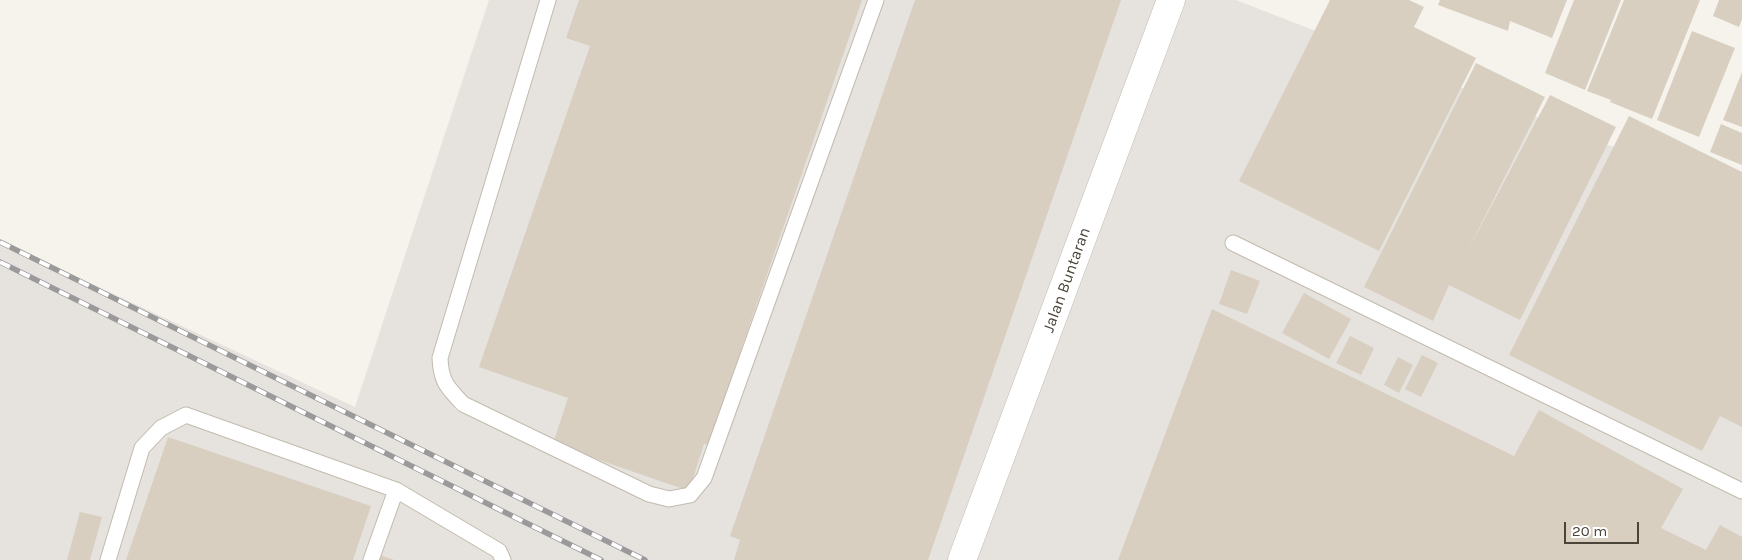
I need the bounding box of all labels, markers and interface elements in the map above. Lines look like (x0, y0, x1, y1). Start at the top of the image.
street label: Jalan Buntaran (1039, 225, 1095, 335)
scale bar (1567, 512, 1642, 544)
text: 20 m (1572, 522, 1607, 540)

